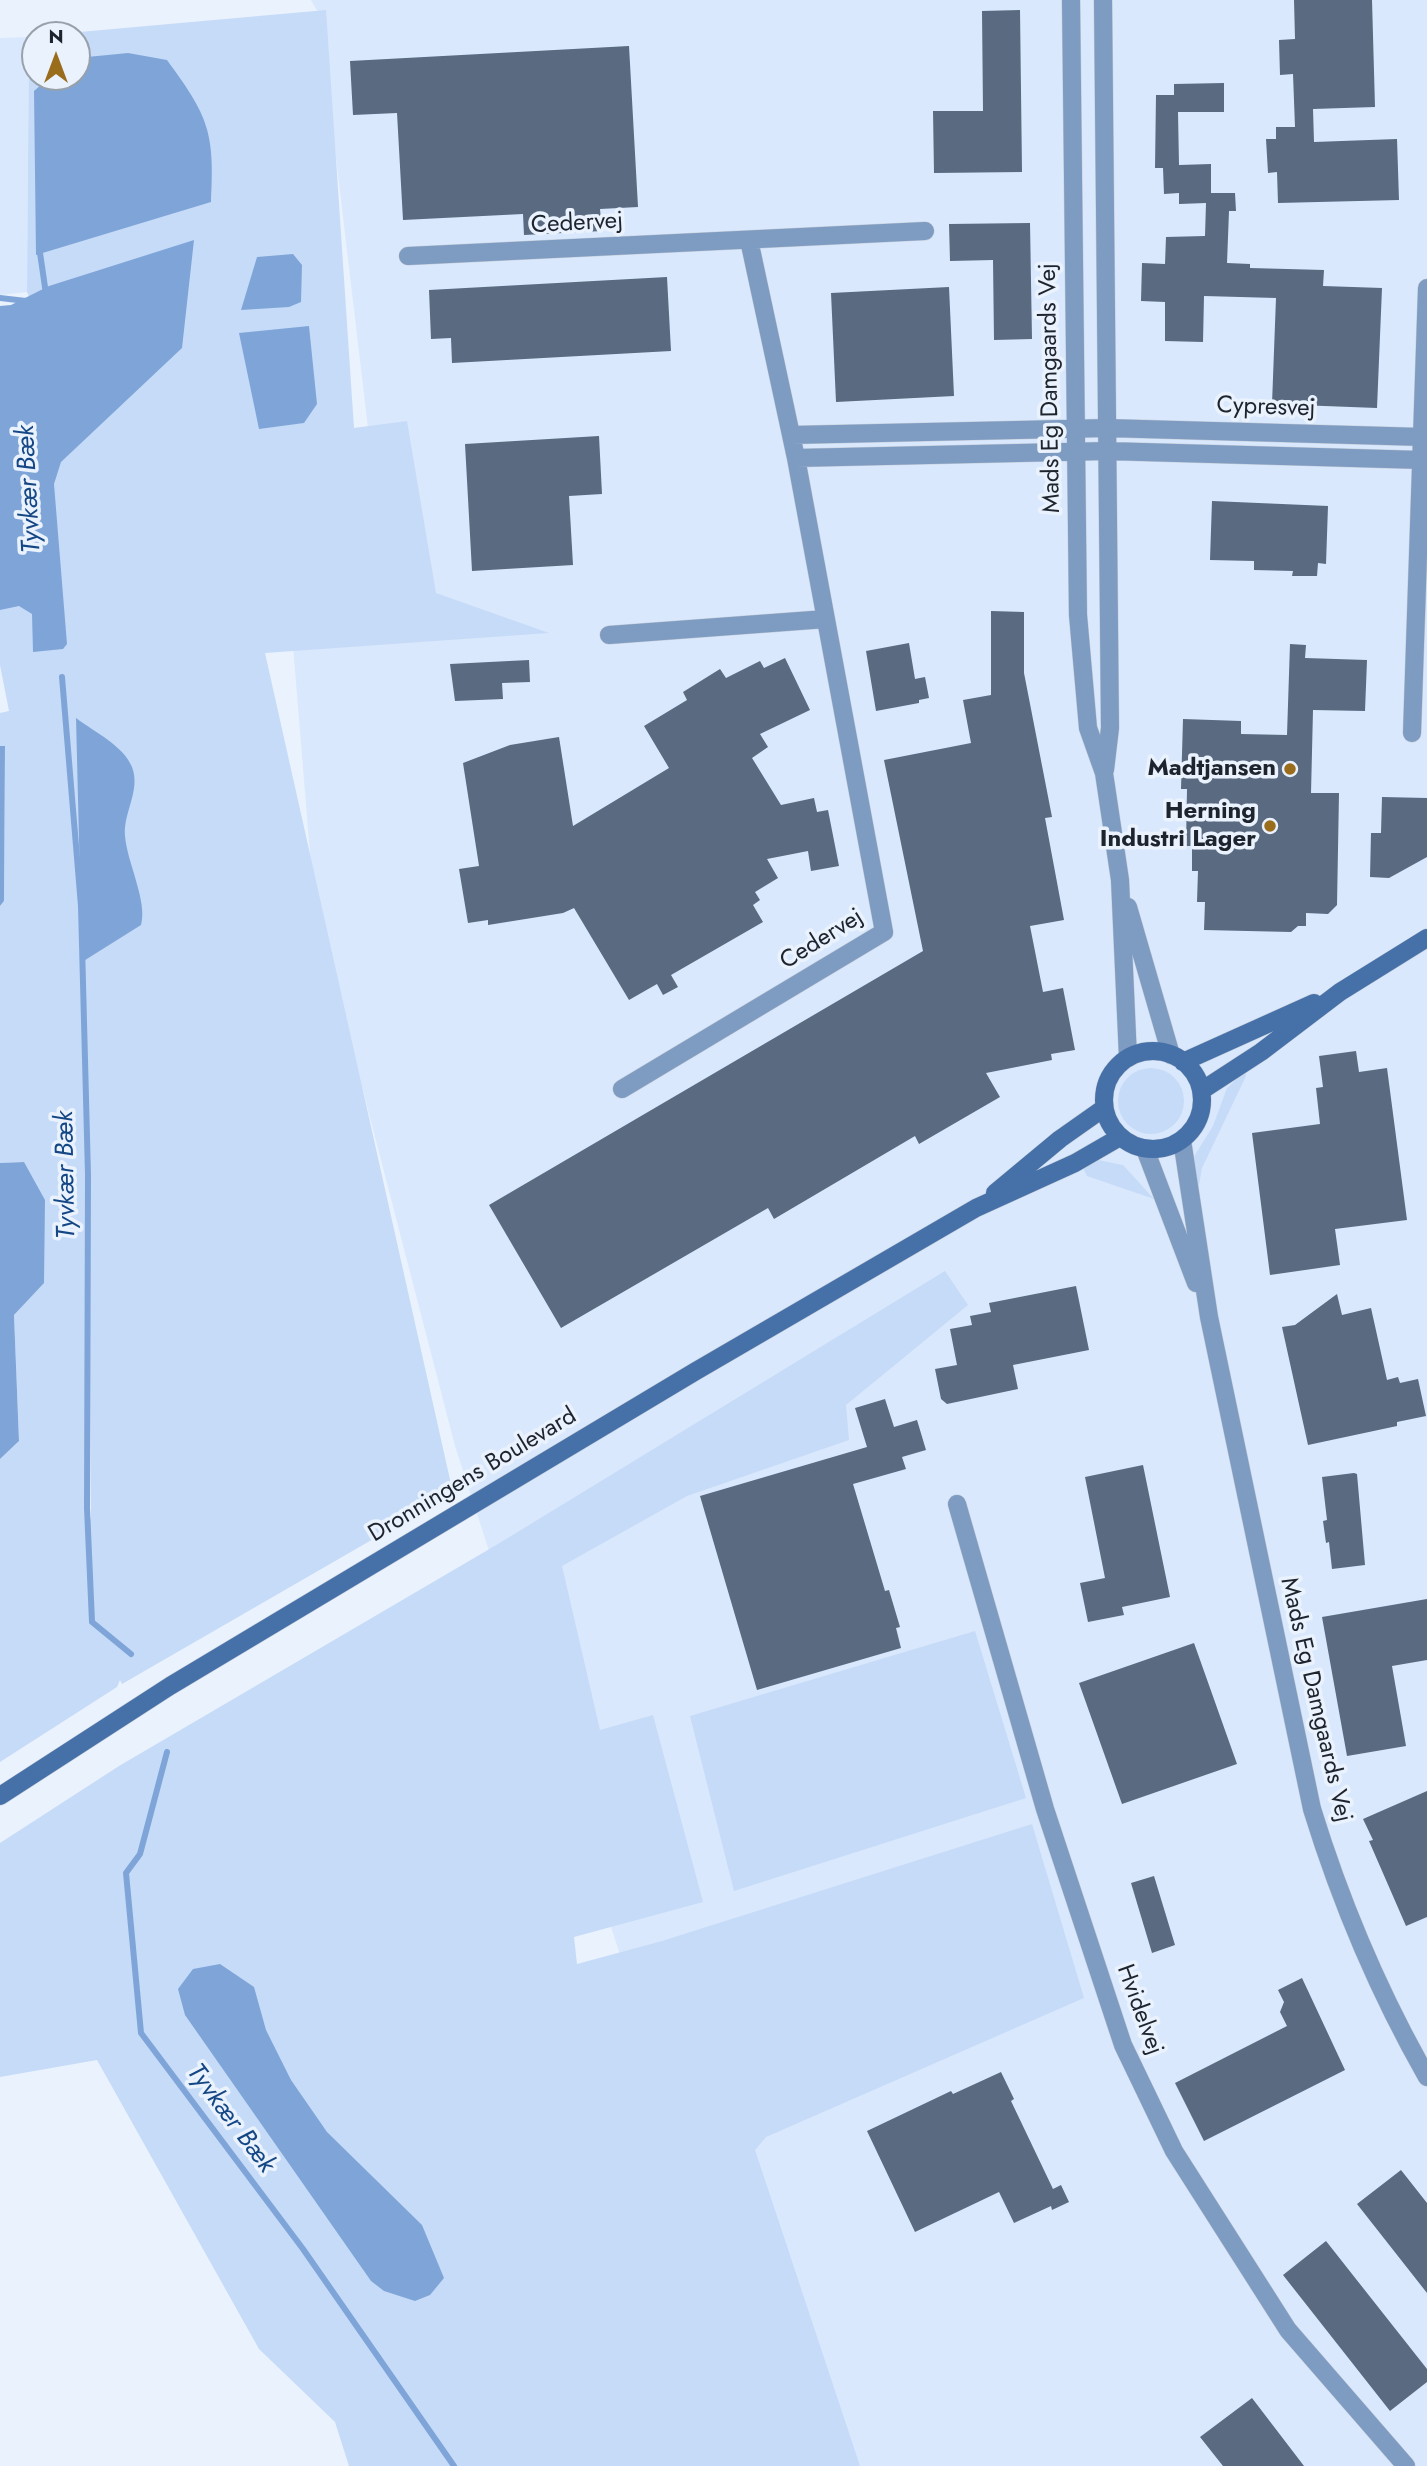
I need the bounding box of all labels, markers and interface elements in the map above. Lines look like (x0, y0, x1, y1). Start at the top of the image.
north arrow (21, 21, 91, 91)
text: N (48, 23, 64, 50)
street label: Cedervej (530, 207, 624, 241)
street label: Mads Eg Damgaards Vej (1034, 263, 1068, 513)
street label: Cypresvej (1216, 392, 1316, 424)
water label: Tyvkær Bæk (11, 424, 49, 554)
place label: Madtjansen (1147, 755, 1276, 783)
marker: Madtjansen (1282, 761, 1298, 777)
place label: Herning Industri Lager (1100, 798, 1256, 854)
marker: Herning Industri Lager (1262, 818, 1278, 834)
street label: Cedervej (775, 903, 869, 977)
water label: Tyvkær Bæk (50, 1111, 84, 1239)
street label: Dronningens Boulevard (364, 1403, 582, 1549)
street label: Mads Eg Damgaards Vej (1273, 1575, 1357, 1825)
street label: Hvidelvej (1109, 1961, 1169, 2059)
water label: Tyvkær Bæk (179, 2058, 281, 2180)

